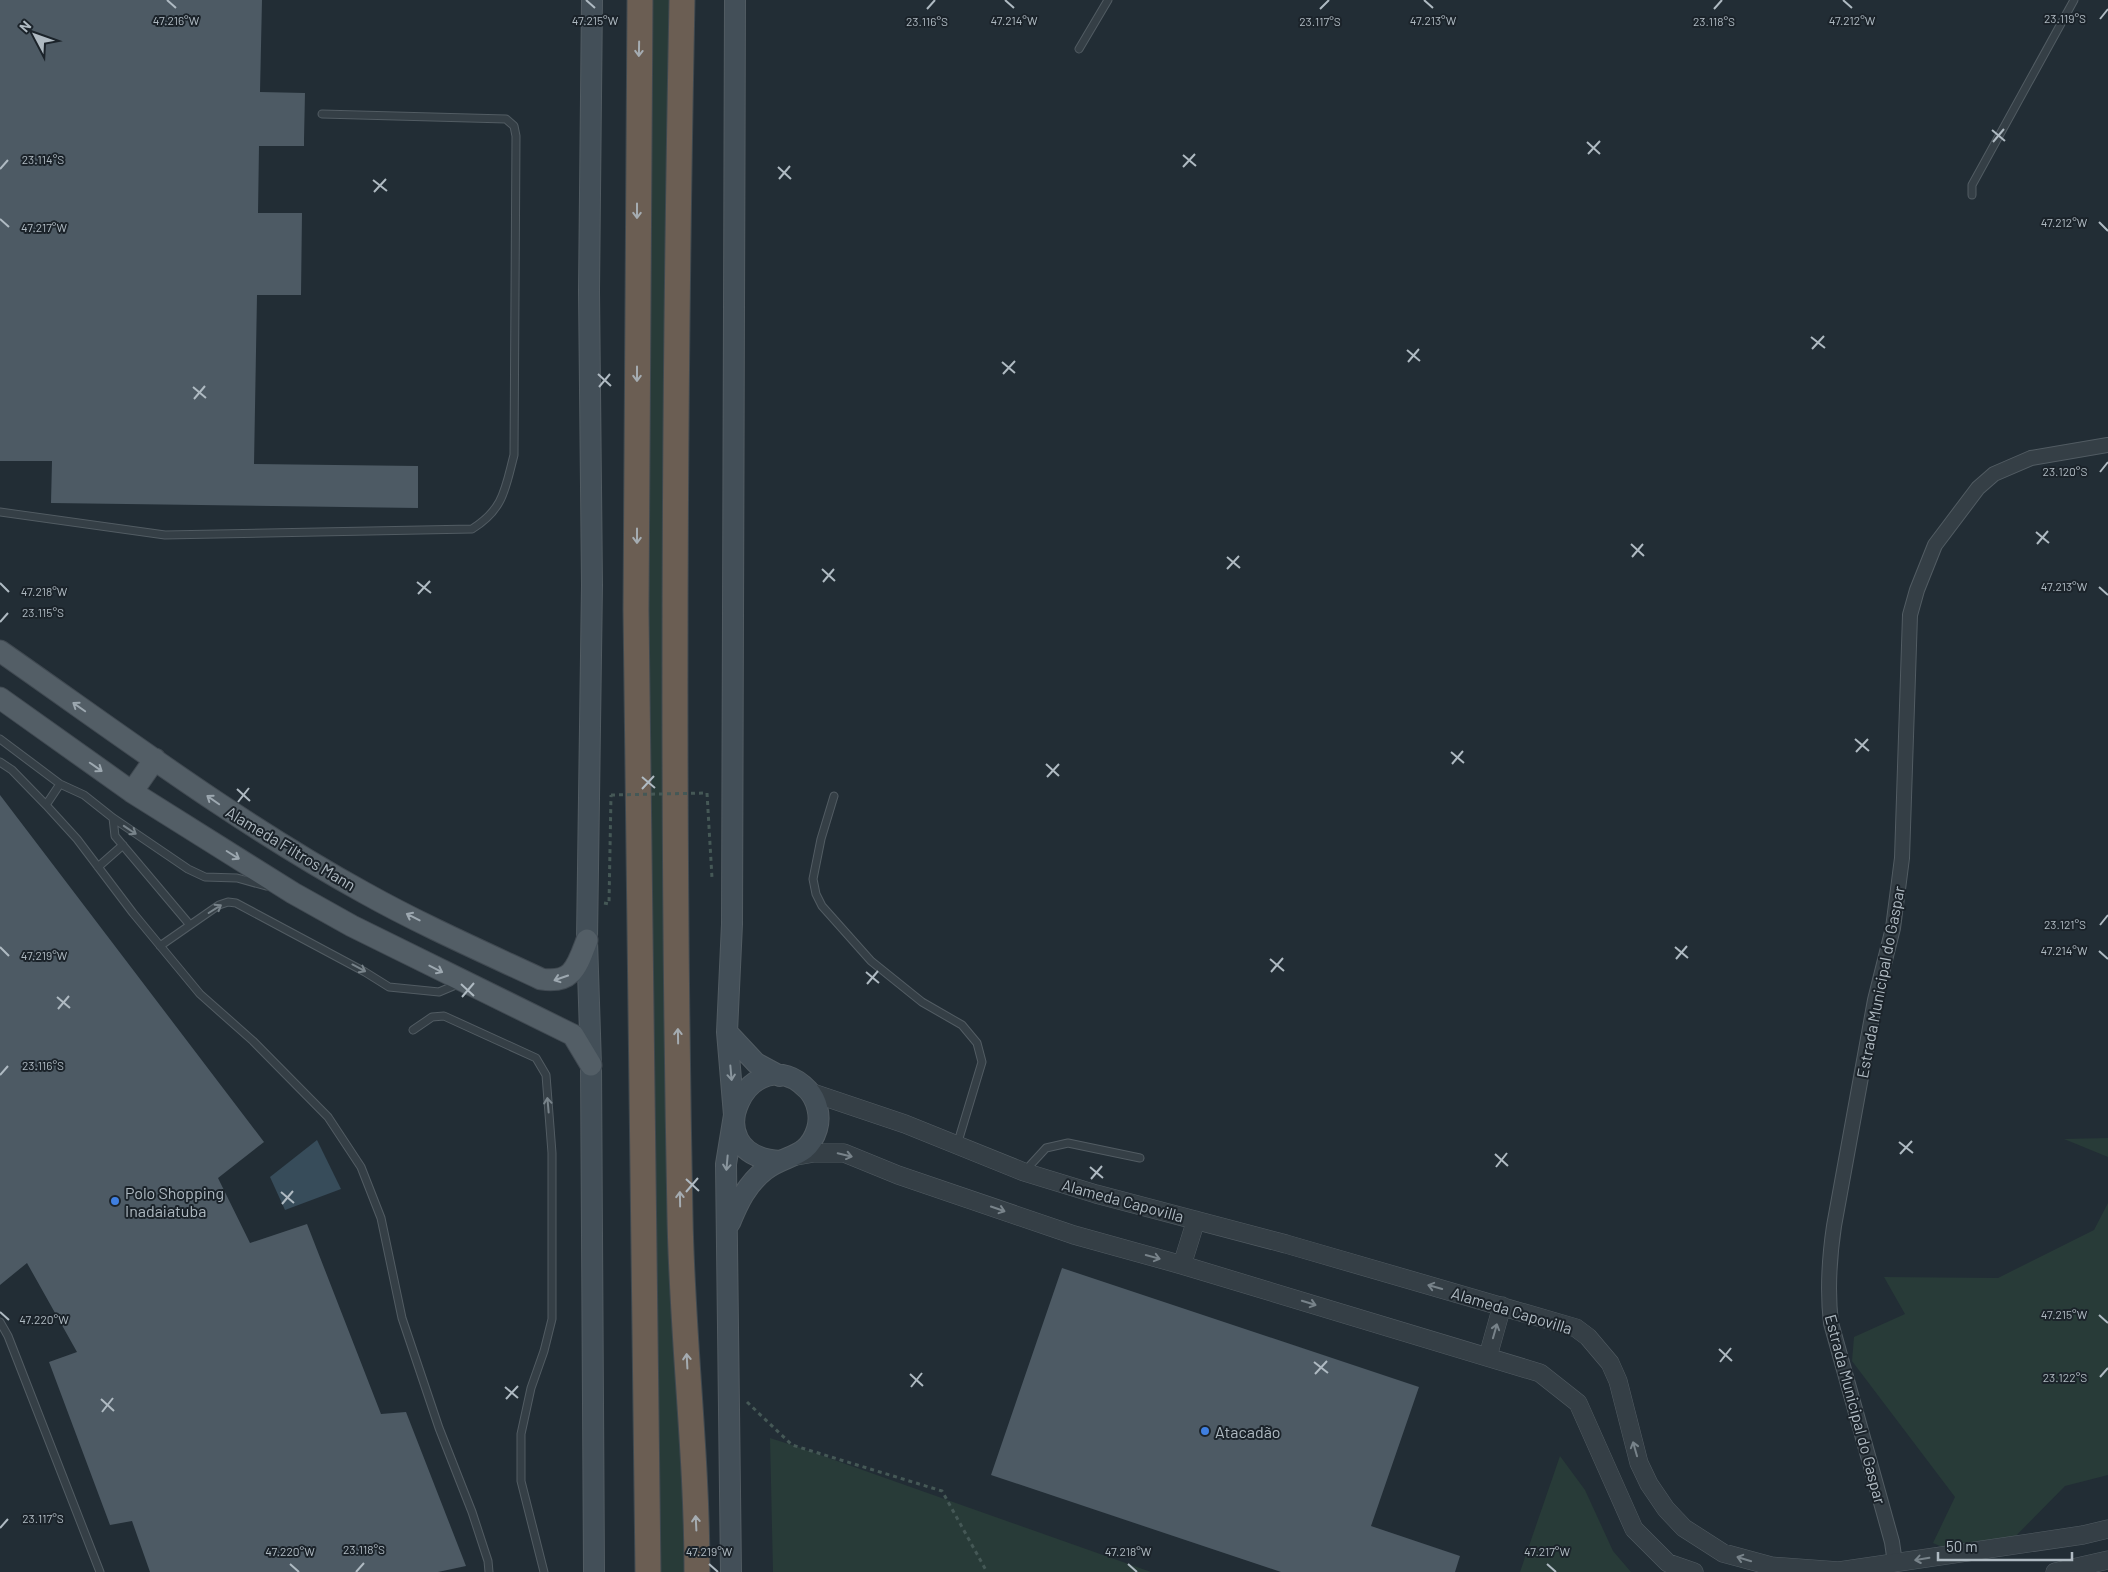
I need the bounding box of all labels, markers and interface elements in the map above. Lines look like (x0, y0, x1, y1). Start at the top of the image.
north arrow (10, 10, 60, 60)
text: 23.119°S (2044, 11, 2086, 25)
text: 47.216°W (153, 13, 200, 27)
text: 47.215°W (572, 13, 619, 27)
text: 47.214°W (991, 13, 1038, 27)
text: 47.213°W (1410, 13, 1457, 27)
text: 47.212°W (1829, 13, 1876, 27)
text: 23.116°S (906, 14, 948, 28)
text: 23.117°S (1299, 14, 1341, 28)
text: 23.118°S (1693, 14, 1735, 28)
text: N (15, 17, 34, 35)
one-way arrow (634, 40, 644, 56)
text: 23.114°S (22, 152, 64, 166)
one-way arrow (632, 202, 642, 219)
text: 47.212°W (2041, 215, 2088, 229)
text: 47.217°W (21, 220, 67, 234)
one-way arrow (632, 365, 642, 381)
text: 23.120°S (2043, 464, 2087, 478)
one-way arrow (632, 528, 642, 544)
text: 47.213°W (2041, 579, 2088, 593)
text: 47.218°W (21, 584, 68, 598)
text: 23.115°S (22, 605, 64, 619)
one-way arrow (73, 702, 87, 712)
one-way arrow (89, 762, 103, 772)
one-way arrow (206, 795, 220, 805)
street label: Alameda Filtros Mann (223, 802, 359, 894)
one-way arrow (123, 825, 137, 835)
one-way arrow (226, 850, 240, 861)
street label: Estrada Municipal do Gaspar (1852, 884, 1908, 1080)
one-way arrow (207, 904, 221, 914)
one-way arrow (406, 912, 421, 922)
text: 23.121°S (2044, 917, 2086, 931)
text: 47.214°W (2041, 943, 2088, 957)
text: 47.219°W (21, 948, 68, 962)
one-way arrow (351, 964, 366, 973)
one-way arrow (428, 964, 443, 974)
one-way arrow (554, 974, 569, 983)
one-way arrow (673, 1028, 683, 1044)
text: 23.116°S (22, 1058, 64, 1072)
one-way arrow (726, 1065, 735, 1081)
one-way arrow (544, 1097, 553, 1113)
one-way arrow (836, 1151, 852, 1160)
one-way arrow (722, 1155, 732, 1171)
street label: Alameda Capovilla (1060, 1175, 1186, 1225)
place label: Polo Shopping Inadaiatuba (125, 1183, 224, 1220)
one-way arrow (675, 1191, 685, 1207)
marker: Polo Shopping Inadaiatuba (109, 1195, 121, 1207)
one-way arrow (990, 1205, 1005, 1214)
one-way arrow (1145, 1252, 1161, 1262)
one-way arrow (1428, 1282, 1444, 1291)
street label: Alameda Capovilla (1449, 1283, 1575, 1337)
one-way arrow (1301, 1298, 1317, 1308)
text: 47.215°W (2041, 1307, 2088, 1321)
text: 47.220°W (19, 1312, 69, 1326)
street label: Estrada Municipal do Gaspar (1822, 1312, 1890, 1506)
one-way arrow (1490, 1323, 1500, 1339)
one-way arrow (683, 1353, 692, 1369)
text: 23.122°S (2043, 1370, 2087, 1384)
place label: Atacadão (1215, 1422, 1281, 1441)
marker: Atacadão (1199, 1425, 1211, 1437)
one-way arrow (1630, 1441, 1639, 1457)
text: 23.117°S (22, 1511, 64, 1525)
one-way arrow (691, 1516, 700, 1532)
scale bar (1938, 1530, 2072, 1562)
text: 50 m (1946, 1537, 1978, 1555)
text: 23.118°S (343, 1542, 385, 1556)
text: 47.220°W (265, 1544, 315, 1558)
text: 47.219°W (686, 1544, 733, 1558)
text: 47.218°W (1105, 1544, 1152, 1558)
text: 47.217°W (1524, 1544, 1570, 1558)
one-way arrow (1736, 1554, 1752, 1563)
one-way arrow (1914, 1555, 1930, 1565)

